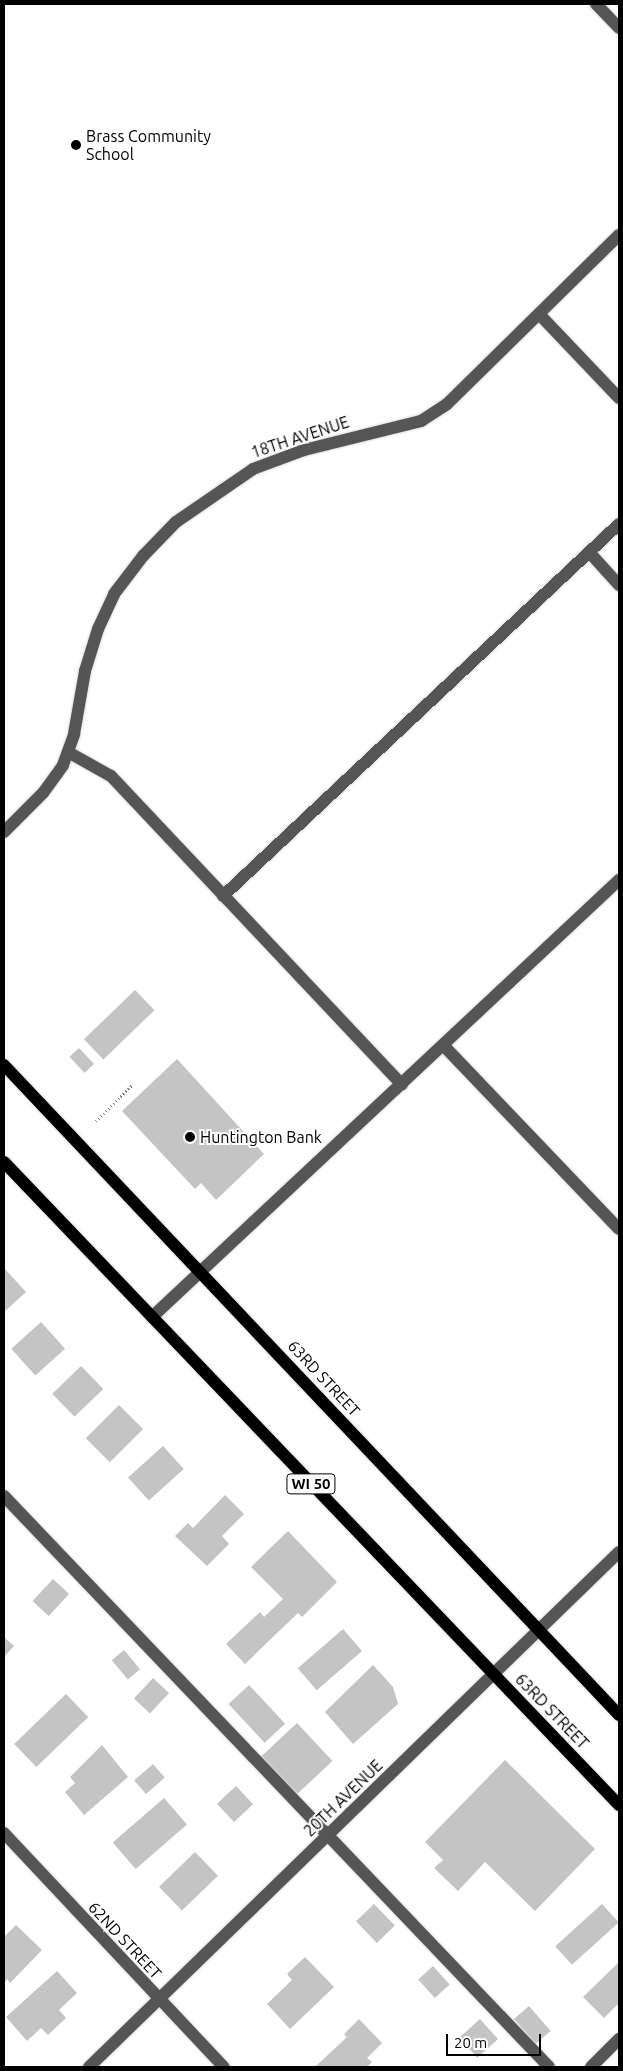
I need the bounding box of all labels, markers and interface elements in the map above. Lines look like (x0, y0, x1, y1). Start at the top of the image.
place label: Brass Community School (86, 126, 211, 164)
marker: Brass Community School (70, 139, 82, 151)
street label: 18TH AVENUE (249, 412, 351, 462)
place label: Huntington Bank (200, 1127, 322, 1147)
marker: Huntington Bank (184, 1131, 196, 1143)
street label: 63RD STREET (284, 1336, 364, 1420)
road number: WI 50 (286, 1472, 336, 1496)
street label: 63RD STREET (511, 1669, 593, 1753)
street label: 20TH AVENUE (300, 1756, 386, 1840)
street label: 62ND STREET (84, 1897, 166, 1983)
scale bar (448, 2024, 543, 2056)
text: 20 m (454, 2034, 487, 2051)

